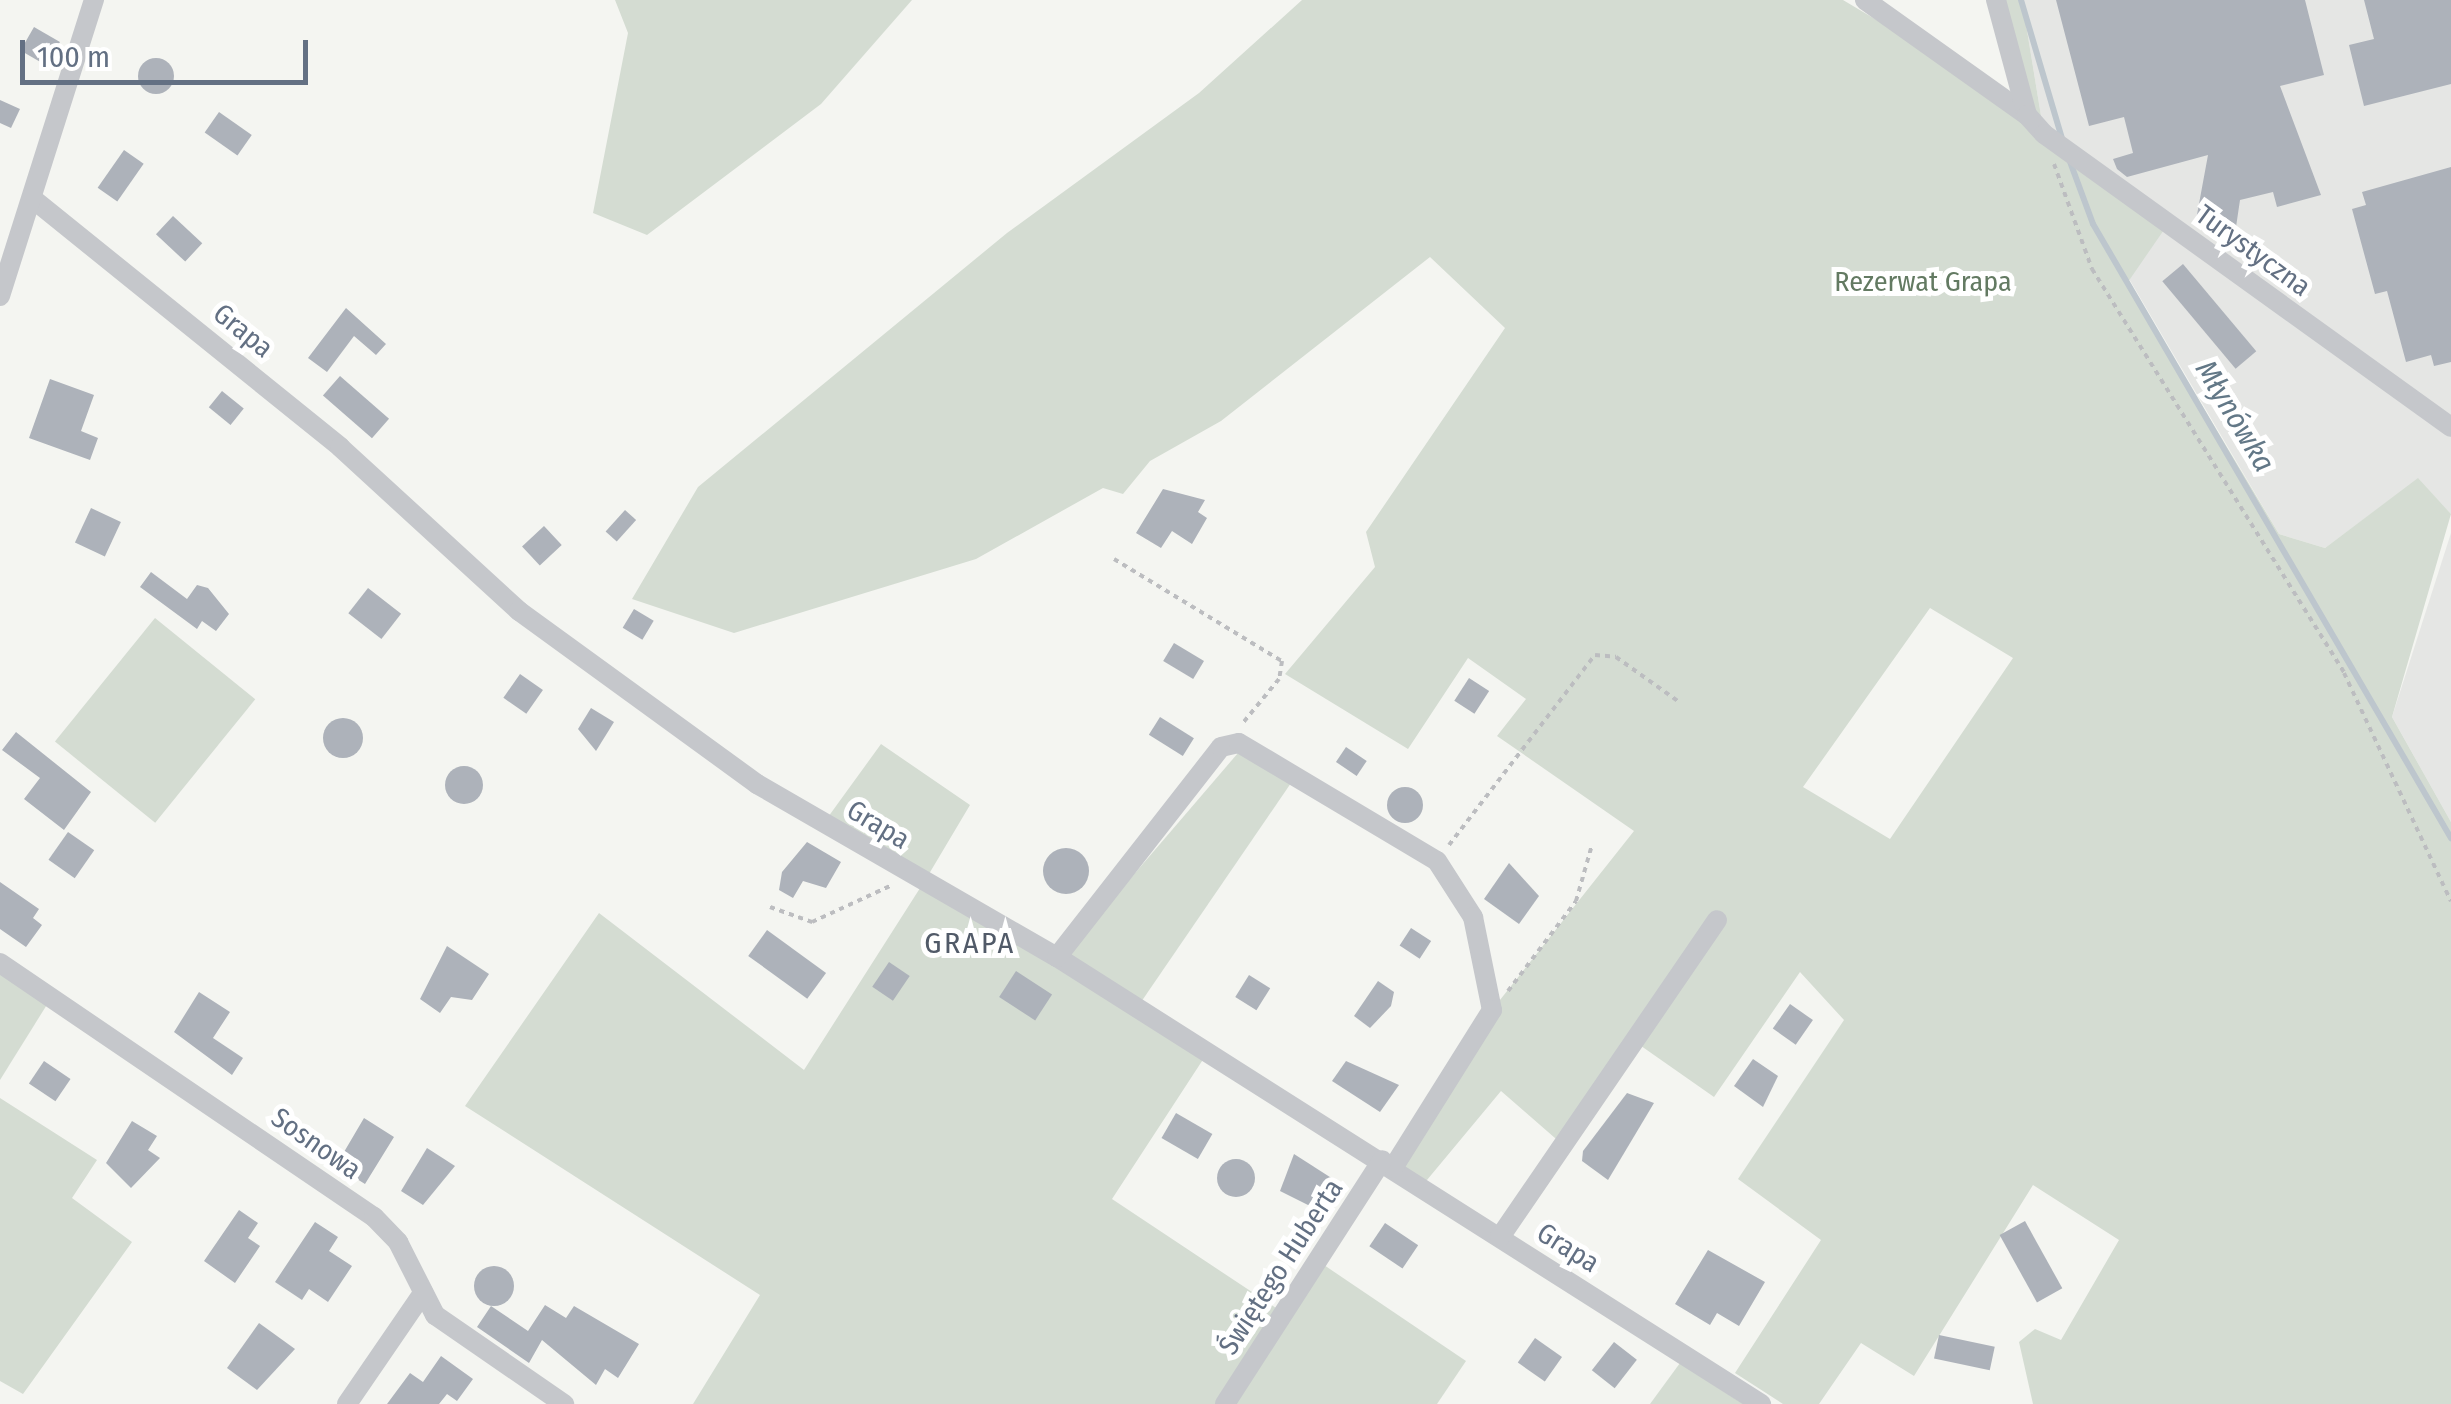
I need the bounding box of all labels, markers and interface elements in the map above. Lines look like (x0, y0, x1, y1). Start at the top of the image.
scale bar (25, 20, 312, 82)
text: 100 m (37, 39, 110, 75)
street label: Turystyczna (2189, 198, 2317, 304)
park label: Rezerwat Grapa (1834, 265, 2012, 299)
street label: Grapa (206, 297, 280, 365)
water label: Młynówka (2188, 354, 2282, 478)
street label: Grapa (841, 793, 915, 857)
district label: GRAPA (924, 925, 1016, 961)
street label: Sosnowa (265, 1101, 367, 1187)
street label: Świętego Huberta (1212, 1173, 1350, 1361)
street label: Grapa (1531, 1216, 1605, 1280)

